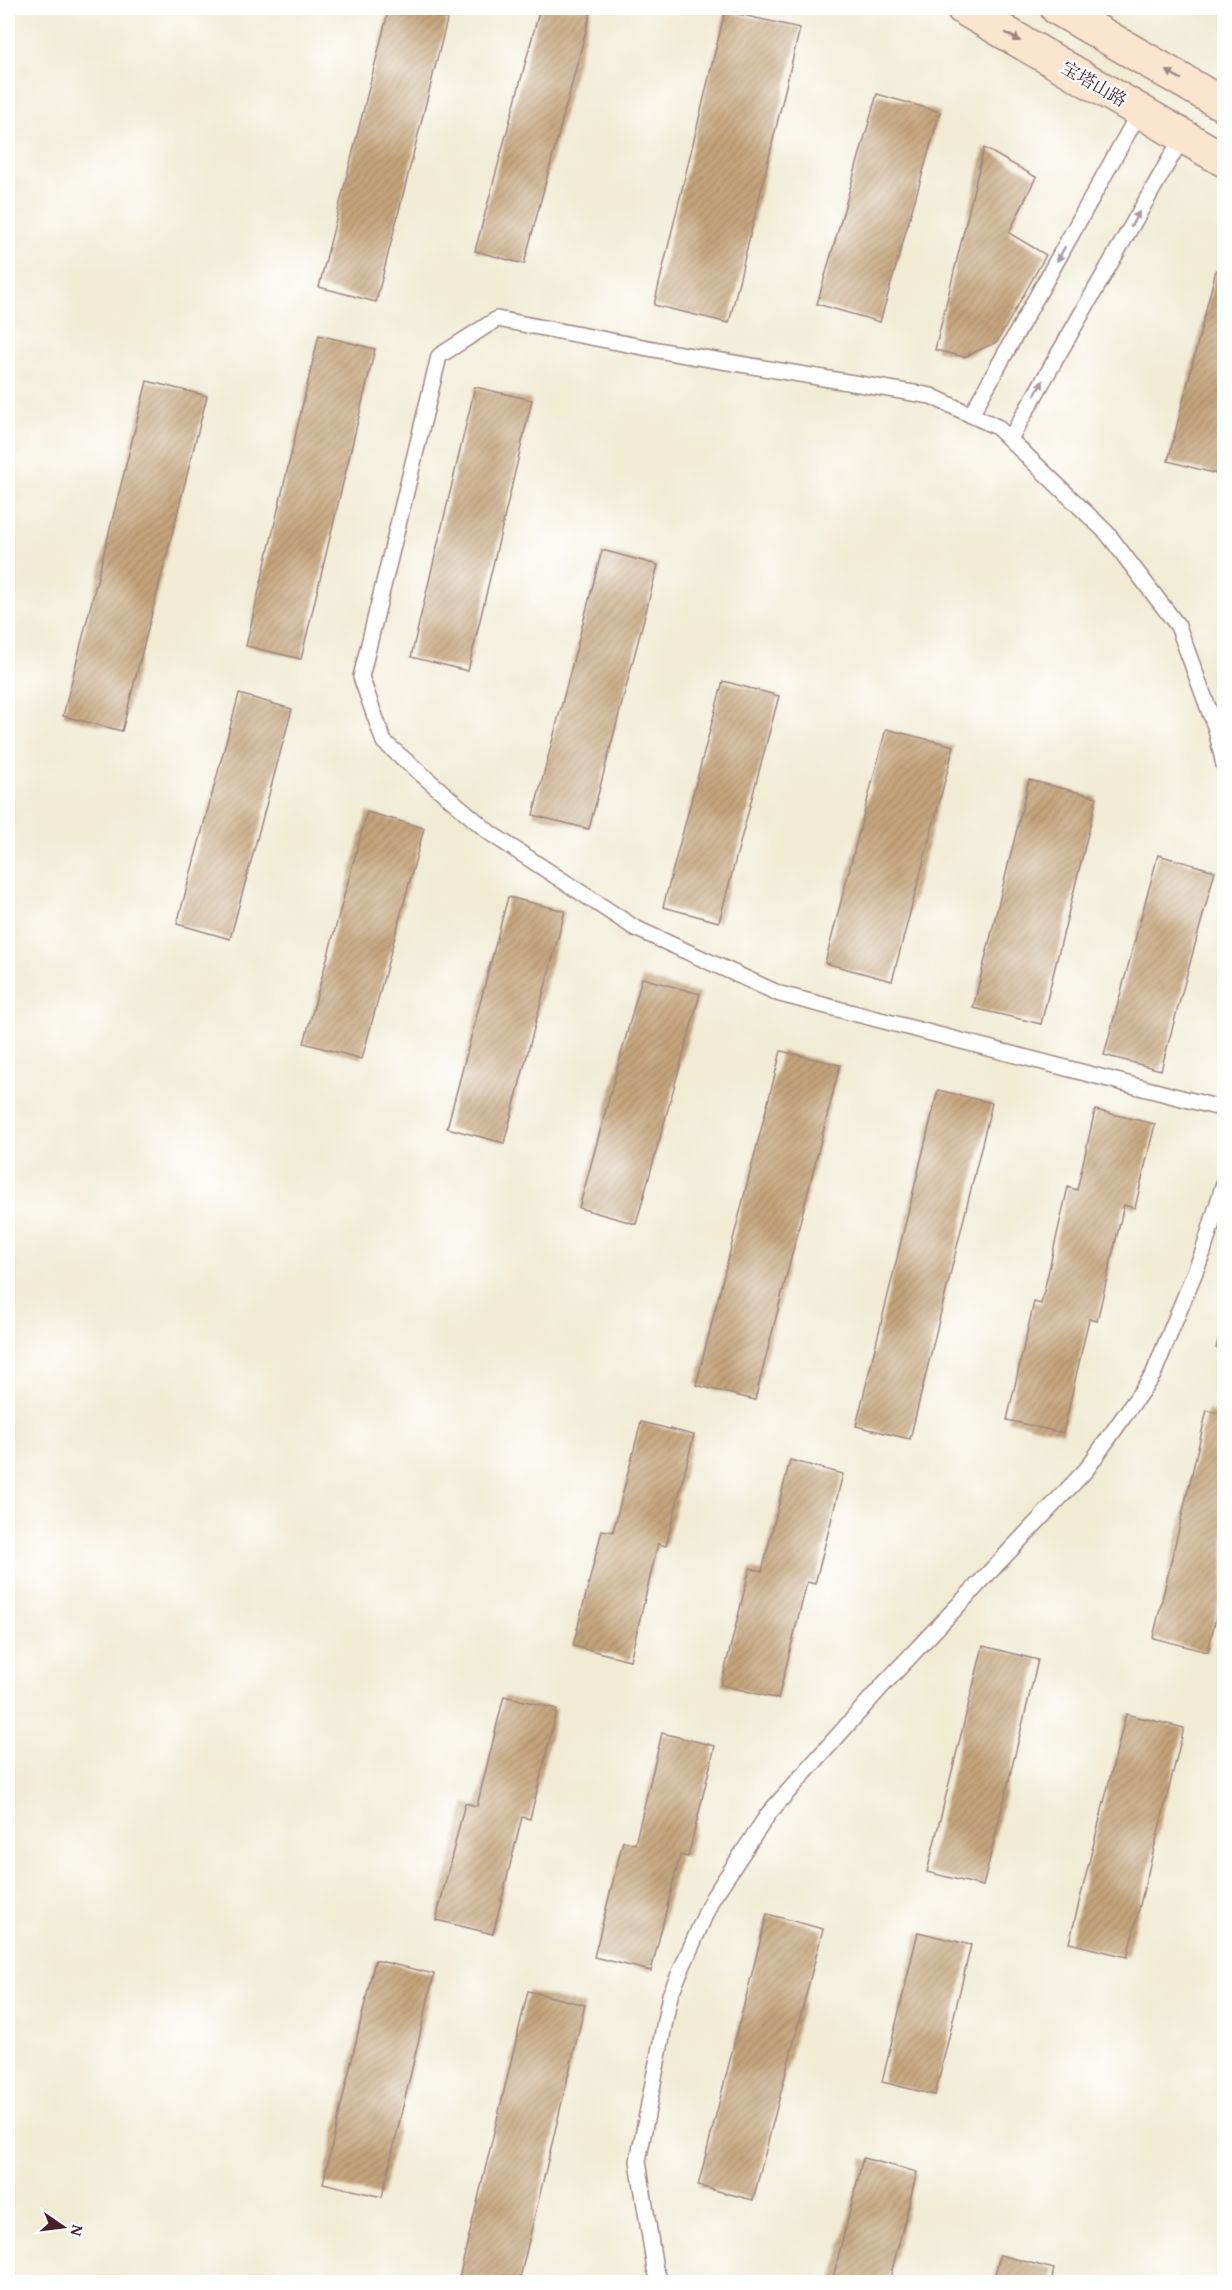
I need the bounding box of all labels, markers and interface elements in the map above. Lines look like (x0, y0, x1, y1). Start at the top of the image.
one-way arrow (1005, 32, 1022, 42)
street label: 宝塔山路 (1056, 54, 1132, 113)
one-way arrow (1166, 70, 1182, 81)
one-way arrow (1130, 211, 1141, 227)
one-way arrow (1055, 246, 1066, 262)
one-way arrow (1034, 379, 1044, 396)
north arrow (33, 2197, 93, 2257)
text: N (65, 2223, 90, 2239)

